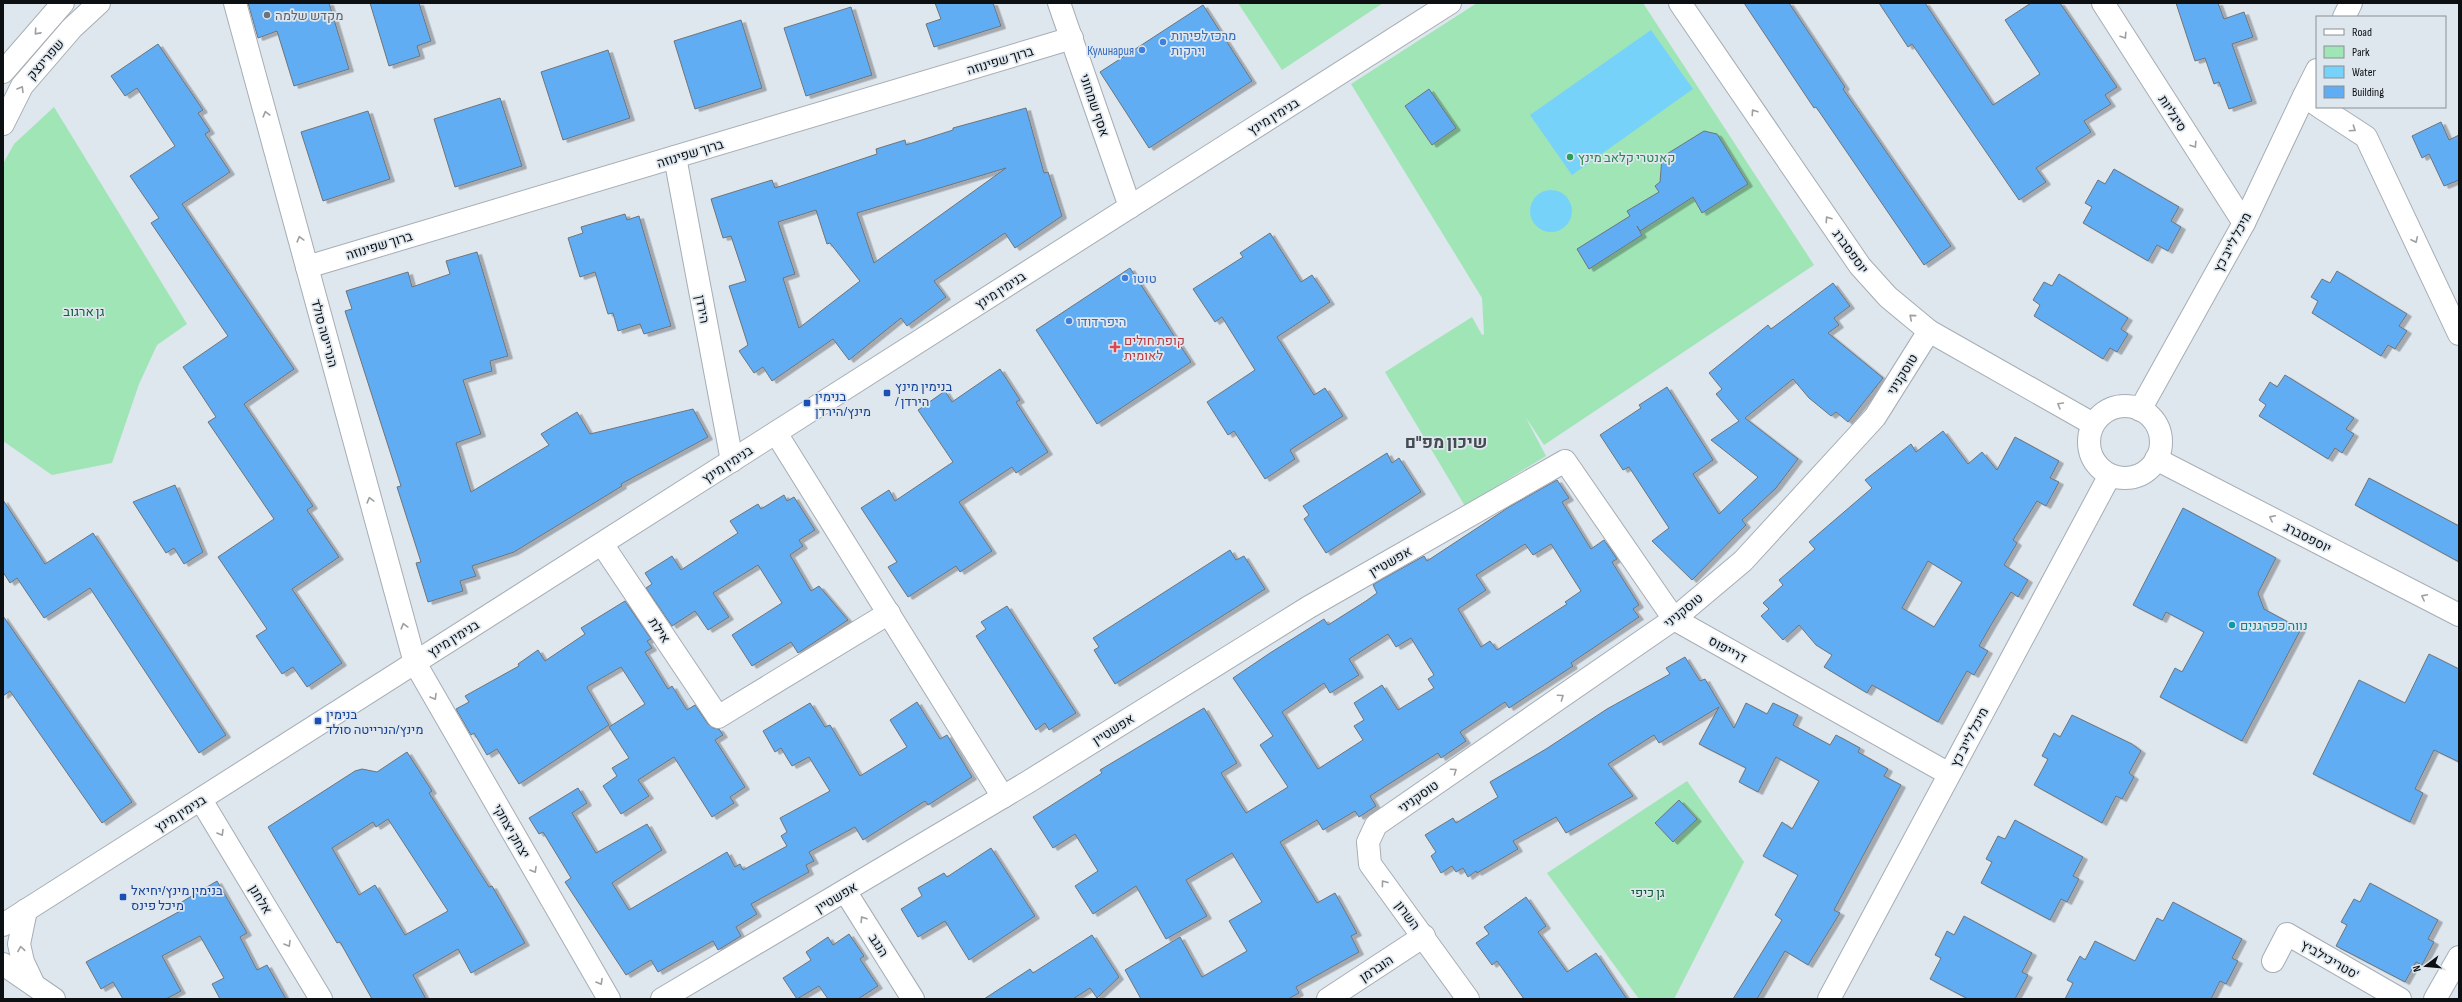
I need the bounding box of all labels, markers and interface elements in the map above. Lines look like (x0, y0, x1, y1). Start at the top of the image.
place label: מקדש שלמה (275, 8, 343, 24)
marker: מקדש שלמה (262, 10, 272, 20)
legend (2316, 16, 2446, 108)
text: Road (2352, 25, 2372, 40)
one-way arrow (34, 27, 42, 35)
place label: מרכז לפירות וירקות (1171, 28, 1236, 59)
one-way arrow (2119, 32, 2127, 39)
street label: שפרינצק (24, 36, 68, 83)
marker: מרכז לפירות וירקות (1158, 37, 1168, 47)
street label: ברוך שפינוזה (965, 43, 1036, 79)
place label: Кулинария (1087, 43, 1134, 59)
marker: Кулинария (1137, 45, 1147, 55)
text: Park (2352, 45, 2370, 60)
text: Water (2352, 65, 2376, 80)
street label: אסף שמחוני (1076, 72, 1112, 139)
text: Building (2352, 85, 2384, 100)
one-way arrow (16, 86, 23, 93)
street label: סיגליות (2155, 92, 2190, 135)
street label: בנימין מינץ (1245, 95, 1302, 139)
one-way arrow (1751, 109, 1759, 116)
one-way arrow (262, 111, 270, 117)
one-way arrow (2348, 124, 2355, 131)
street label: ברוך שפינוזה (655, 136, 726, 172)
one-way arrow (2189, 141, 2197, 148)
place label: קאנטרי קלאב מינץ (1578, 150, 1675, 166)
marker: קאנטרי קלאב מינץ (1565, 152, 1575, 162)
street label: מיכל לייב כץ (2210, 210, 2255, 275)
one-way arrow (1825, 216, 1833, 223)
street label: יוספסברג (1829, 226, 1872, 277)
street label: ברוך שפינוזה (344, 228, 415, 264)
one-way arrow (296, 236, 304, 243)
one-way arrow (2410, 236, 2418, 244)
street label: בנימין מינץ (972, 268, 1029, 313)
place label: טוטו (1133, 271, 1157, 287)
marker: טוטו (1120, 273, 1130, 283)
street label: הירדן (691, 294, 713, 325)
street label: הנרייטה סולד (307, 297, 341, 369)
park label: גן ארגוב (63, 304, 105, 320)
place label: היפר דודו (1077, 314, 1126, 330)
one-way arrow (1910, 314, 1917, 321)
marker: היפר דודו (1064, 316, 1074, 326)
place label: קופת חולים לאומית (1124, 333, 1185, 364)
marker: קופת חולים לאומית (1109, 341, 1121, 353)
street label: טוסקניני (1884, 351, 1922, 398)
place label: בנימין מינץ / הירדן (895, 379, 952, 410)
marker: בנימין מינץ / הירדן (882, 388, 892, 398)
place label: בנימין מינץ/הירדן (815, 389, 871, 420)
marker: בנימין מינץ/הירדן (802, 398, 812, 408)
one-way arrow (2056, 402, 2064, 409)
district label: שיכון מפ"ם (1405, 433, 1487, 453)
street label: בנימין מינץ (699, 442, 756, 487)
one-way arrow (366, 497, 375, 504)
one-way arrow (2268, 516, 2276, 523)
street label: יוספסברג (2281, 519, 2334, 557)
street label: אפשטיין (1366, 543, 1415, 580)
street label: טוסקניני (1661, 590, 1706, 631)
one-way arrow (2421, 594, 2429, 602)
street label: אילת (645, 615, 673, 646)
street label: בנימין מינץ (425, 617, 482, 661)
place label: נווה כפר גנים (2240, 618, 2308, 634)
marker: נווה כפר גנים (2227, 620, 2237, 630)
one-way arrow (401, 622, 409, 629)
street label: דרייפוס (1706, 633, 1750, 667)
one-way arrow (430, 693, 437, 700)
one-way arrow (1557, 694, 1564, 702)
street label: מיכל לייב כץ (1947, 705, 1992, 770)
place label: בנימין מינץ/הנרייטה סולד (326, 707, 424, 738)
street label: אפשטיין (1090, 711, 1137, 749)
marker: בנימין מינץ/הנרייטה סולד (313, 716, 323, 726)
one-way arrow (1450, 768, 1457, 776)
street label: טוסקניני (1395, 777, 1442, 816)
street label: בנימין מינץ (152, 792, 209, 836)
street label: יצחק יצחקי (489, 802, 533, 861)
one-way arrow (216, 829, 224, 836)
one-way arrow (530, 866, 537, 873)
street label: אפשטיין (812, 879, 861, 917)
one-way arrow (1382, 880, 1389, 887)
street label: אלחנן (245, 882, 275, 917)
place label: בנימין מינץ/יחיאל מיכל פינס (131, 883, 223, 914)
park label: גן כיפי (1631, 885, 1665, 901)
marker: בנימין מינץ/יחיאל מיכל פינס (118, 892, 128, 902)
street label: השרון (1391, 898, 1423, 933)
one-way arrow (861, 916, 868, 923)
street label: הנגב (865, 931, 891, 960)
street label: סטריכילביץ' (2298, 937, 2361, 983)
one-way arrow (284, 940, 291, 947)
one-way arrow (17, 945, 26, 952)
north arrow (2406, 946, 2446, 986)
street label: הוברמן (1357, 952, 1396, 986)
text: N (2410, 964, 2424, 973)
one-way arrow (595, 978, 602, 985)

